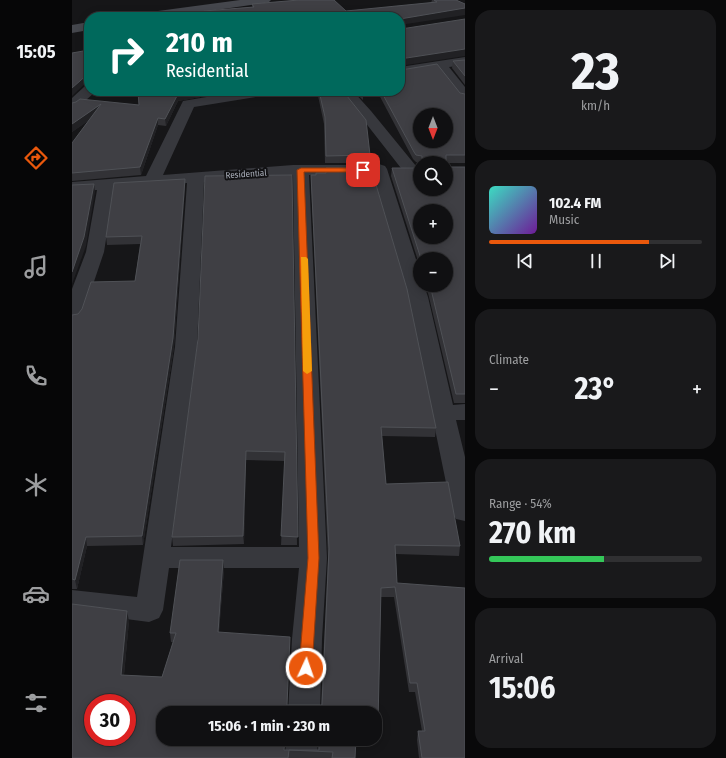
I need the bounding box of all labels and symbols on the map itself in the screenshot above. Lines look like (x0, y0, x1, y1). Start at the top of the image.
north arrow (413, 108, 453, 148)
pin (346, 153, 380, 187)
street label: Residential (225, 168, 268, 180)
position arrow (285, 647, 327, 689)
speed limit sign: 30 (84, 694, 136, 746)

